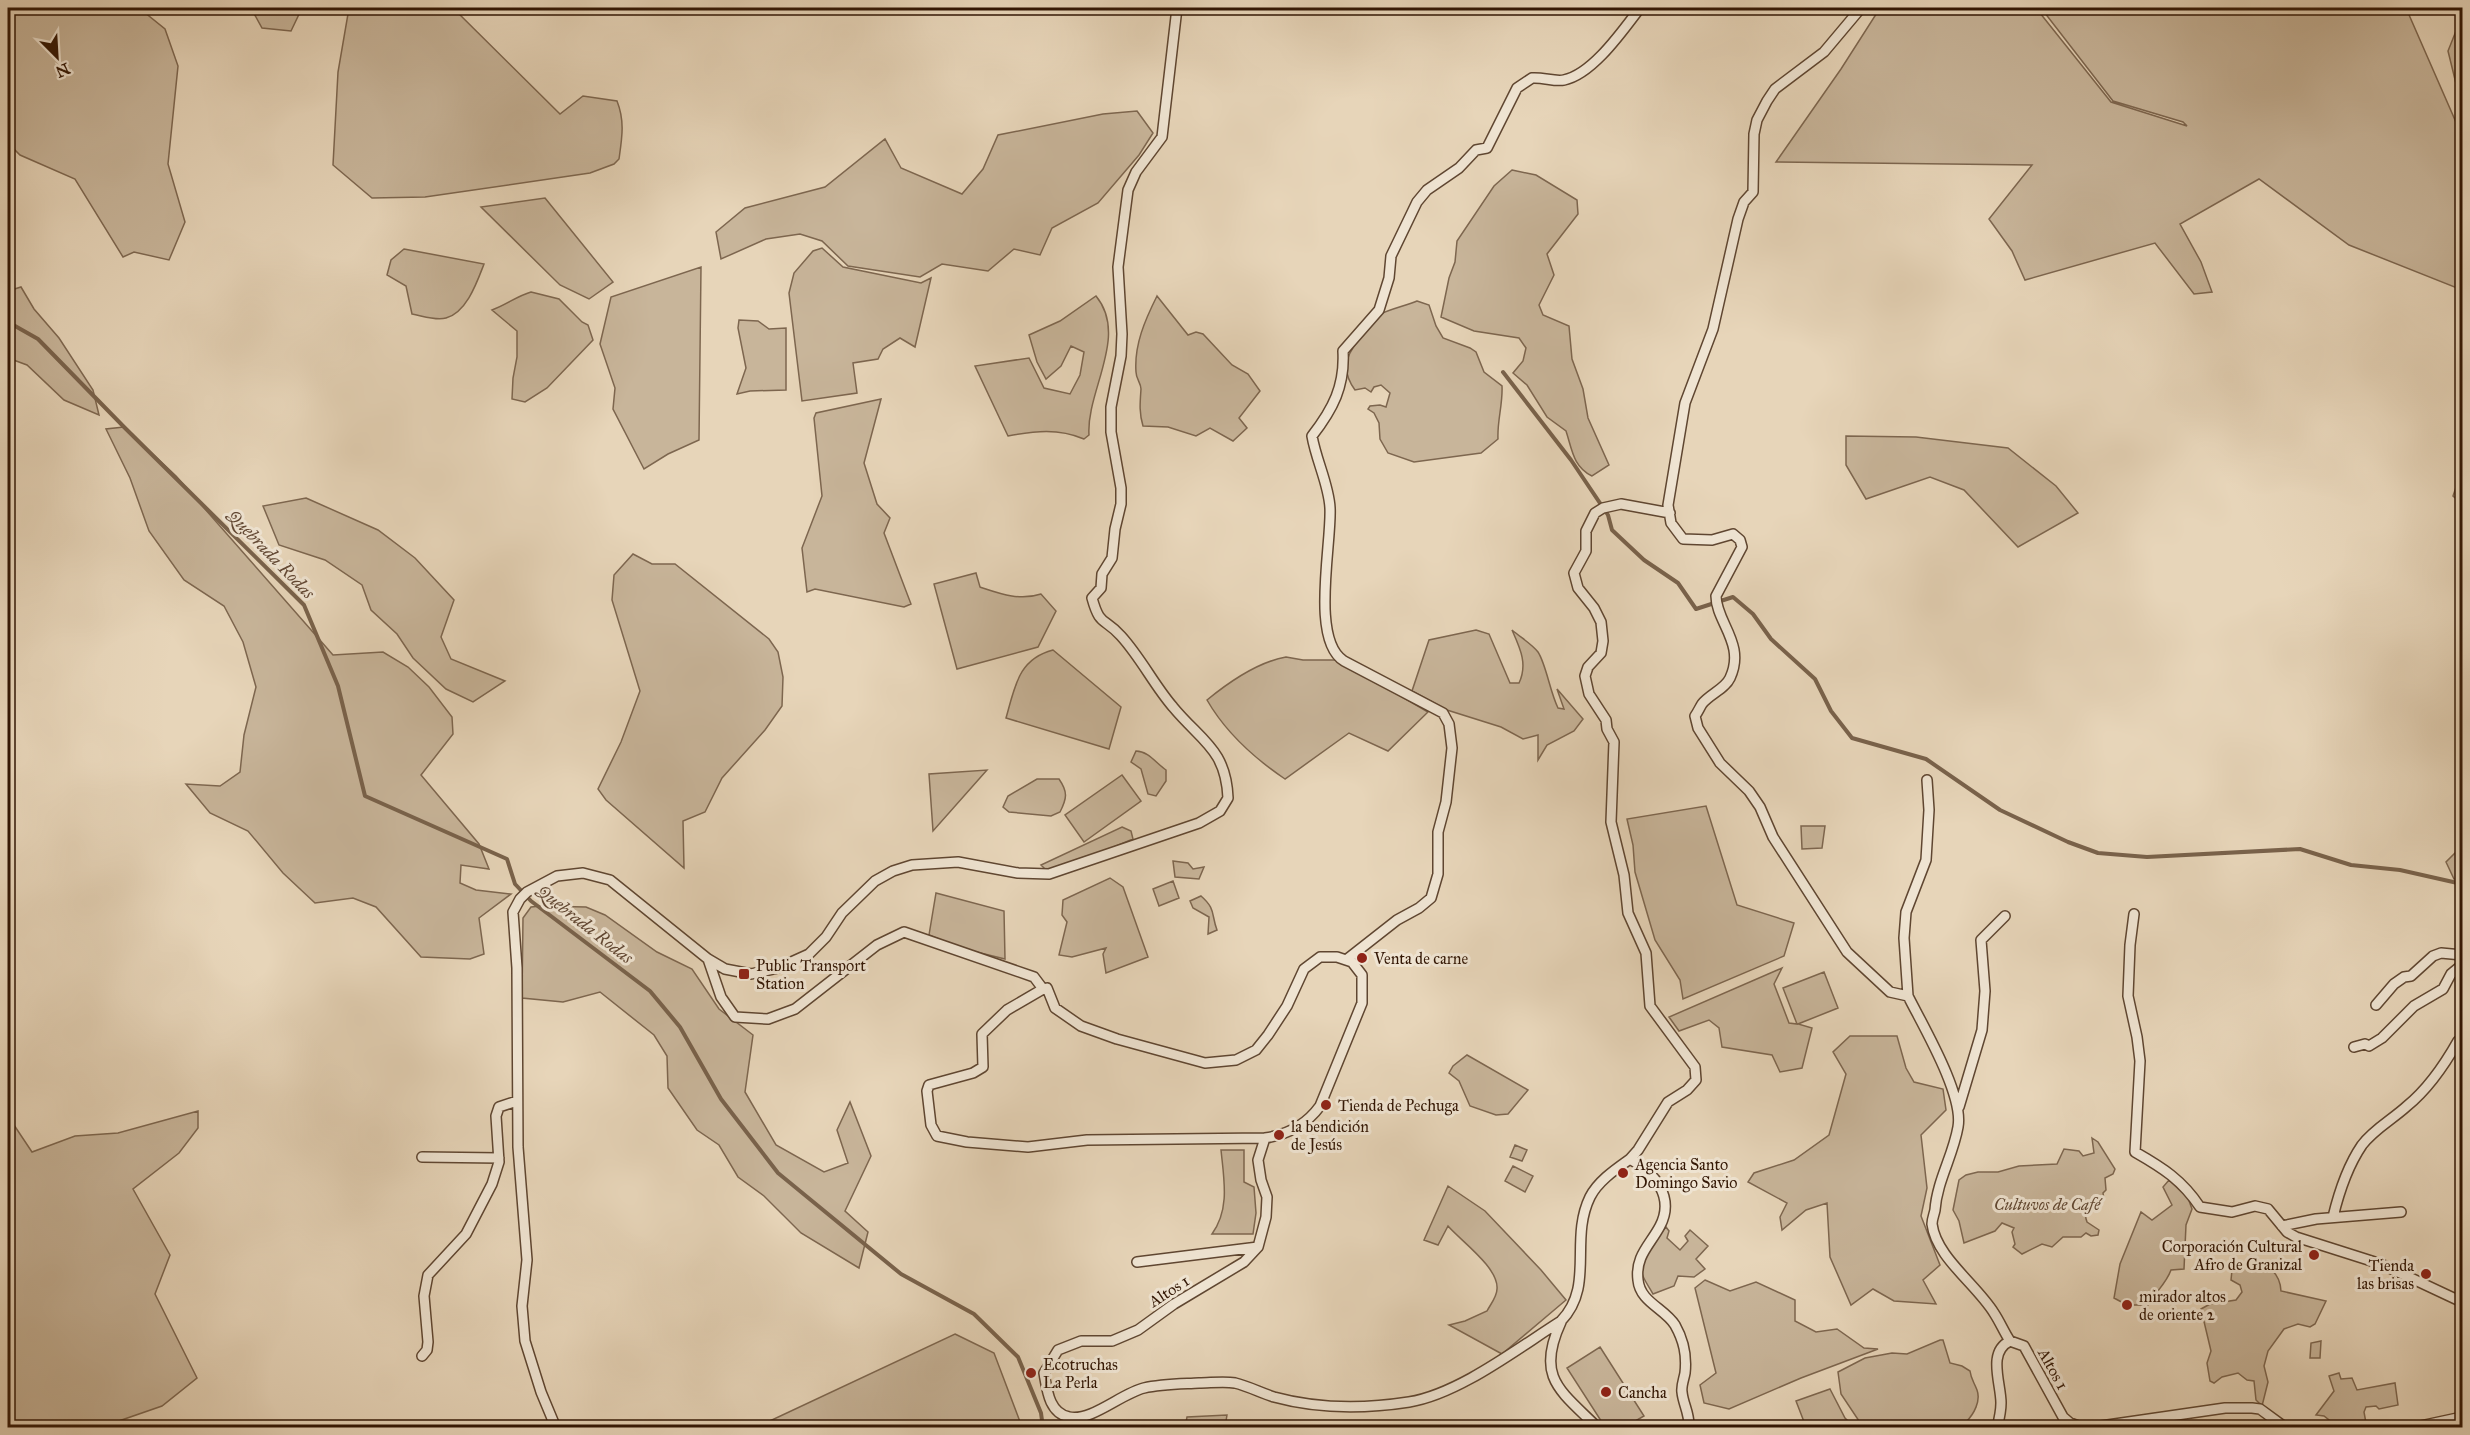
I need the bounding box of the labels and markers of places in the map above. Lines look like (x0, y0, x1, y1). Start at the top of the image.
place label: Venta de carne (1373, 949, 1468, 968)
marker: Venta de carne (1355, 951, 1369, 965)
place label: Public Transport Station (756, 956, 866, 993)
marker: Public Transport Station (737, 967, 751, 981)
place label: Tienda de Pechuga (1338, 1096, 1459, 1116)
marker: Tienda de Pechuga (1319, 1098, 1333, 1112)
place label: la bendición de Jesús (1291, 1117, 1369, 1155)
marker: la bendición de Jesús (1272, 1128, 1286, 1142)
place label: Agencia Santo Domingo Savio (1634, 1155, 1737, 1193)
marker: Agencia Santo Domingo Savio (1616, 1166, 1630, 1180)
place label: Corporación Cultural Afro de Granizal (2162, 1237, 2303, 1274)
marker: Corporación Cultural Afro de Granizal (2307, 1248, 2321, 1262)
place label: Tienda las brisas (2357, 1256, 2414, 1293)
marker: Tienda las brisas (2419, 1267, 2433, 1281)
place label: mirador altos de oriente 2 (2139, 1287, 2226, 1324)
marker: mirador altos de oriente 2 (2120, 1298, 2134, 1312)
place label: Ecotruchas La Perla (1043, 1355, 1118, 1392)
marker: Ecotruchas La Perla (1024, 1366, 1038, 1380)
place label: Cancha (1618, 1383, 1667, 1402)
marker: Cancha (1599, 1385, 1613, 1399)

